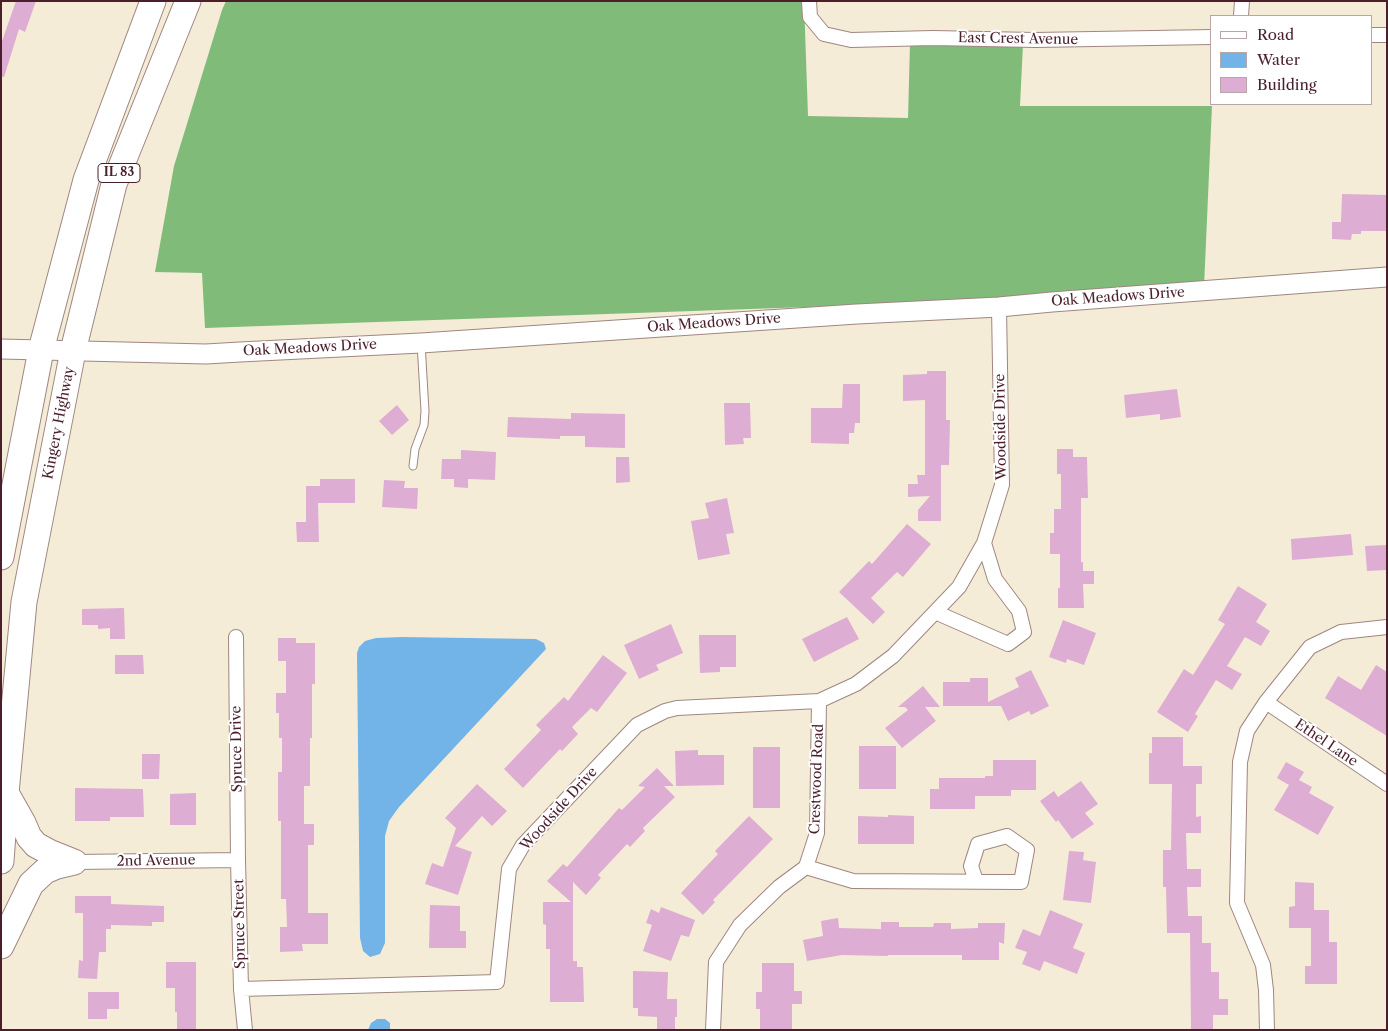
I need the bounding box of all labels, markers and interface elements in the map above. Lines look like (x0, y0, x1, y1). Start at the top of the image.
legend (1210, 15, 1373, 105)
text: Road (1257, 25, 1294, 44)
street label: East Crest Avenue (958, 30, 1078, 48)
text: Water (1257, 50, 1300, 69)
text: Building (1257, 75, 1317, 94)
road number: IL 83 (98, 164, 140, 182)
street label: Oak Meadows Drive (1051, 284, 1185, 310)
street label: Oak Meadows Drive (647, 310, 781, 336)
street label: Oak Meadows Drive (243, 336, 377, 360)
street label: Kingery Highway (40, 365, 78, 481)
street label: Woodside Drive (992, 374, 1010, 480)
street label: Spruce Drive (228, 705, 246, 793)
street label: Ethel Lane (1291, 716, 1361, 770)
street label: Crestwood Road (807, 723, 827, 835)
street label: Woodside Drive (517, 764, 601, 854)
street label: 2nd Avenue (116, 852, 196, 870)
street label: Spruce Street (231, 879, 249, 969)

